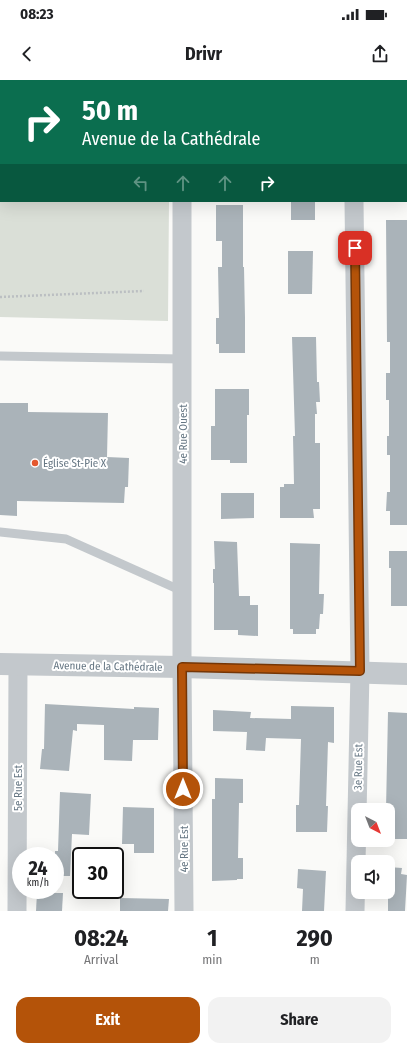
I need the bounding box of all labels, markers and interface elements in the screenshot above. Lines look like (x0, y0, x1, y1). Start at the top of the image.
text: 08:23 (20, 5, 54, 23)
icon: back (16, 43, 38, 65)
text: Drivr (185, 43, 222, 65)
icon: share (369, 43, 391, 65)
text: 50 m (82, 94, 138, 127)
icon: right (16, 96, 68, 148)
text: Avenue de la Cathédrale (82, 128, 260, 150)
icon: left (130, 172, 152, 194)
icon: ahead (172, 172, 194, 194)
icon: ahead (214, 172, 236, 194)
icon: right (256, 172, 278, 194)
pin (338, 231, 372, 265)
icon: arrive (344, 237, 366, 259)
street label: 4e Rue Ouest (177, 404, 190, 464)
place label: Église St-Pie X (43, 456, 107, 470)
marker: Église St-Pie X (30, 458, 40, 468)
street label: Avenue de la Cathédrale (53, 659, 163, 674)
street label: 3e Rue Est (352, 743, 365, 790)
street label: 5e Rue Est (12, 764, 25, 811)
position arrow (162, 768, 204, 810)
north arrow (351, 803, 395, 847)
map controls (351, 803, 395, 899)
street label: 4e Rue Est (178, 825, 191, 872)
speed limit sign: 30 (72, 847, 124, 899)
button: sound (351, 855, 395, 899)
text: 24 (28, 856, 48, 880)
text: km/h (27, 877, 49, 889)
text: 08:24 (74, 924, 128, 952)
text: 1 (207, 924, 217, 952)
text: 290 (296, 924, 333, 952)
text: Arrival (84, 952, 118, 967)
text: min (202, 952, 222, 967)
text: m (310, 952, 320, 967)
button: Exit (16, 997, 200, 1043)
button: Share (208, 997, 391, 1043)

